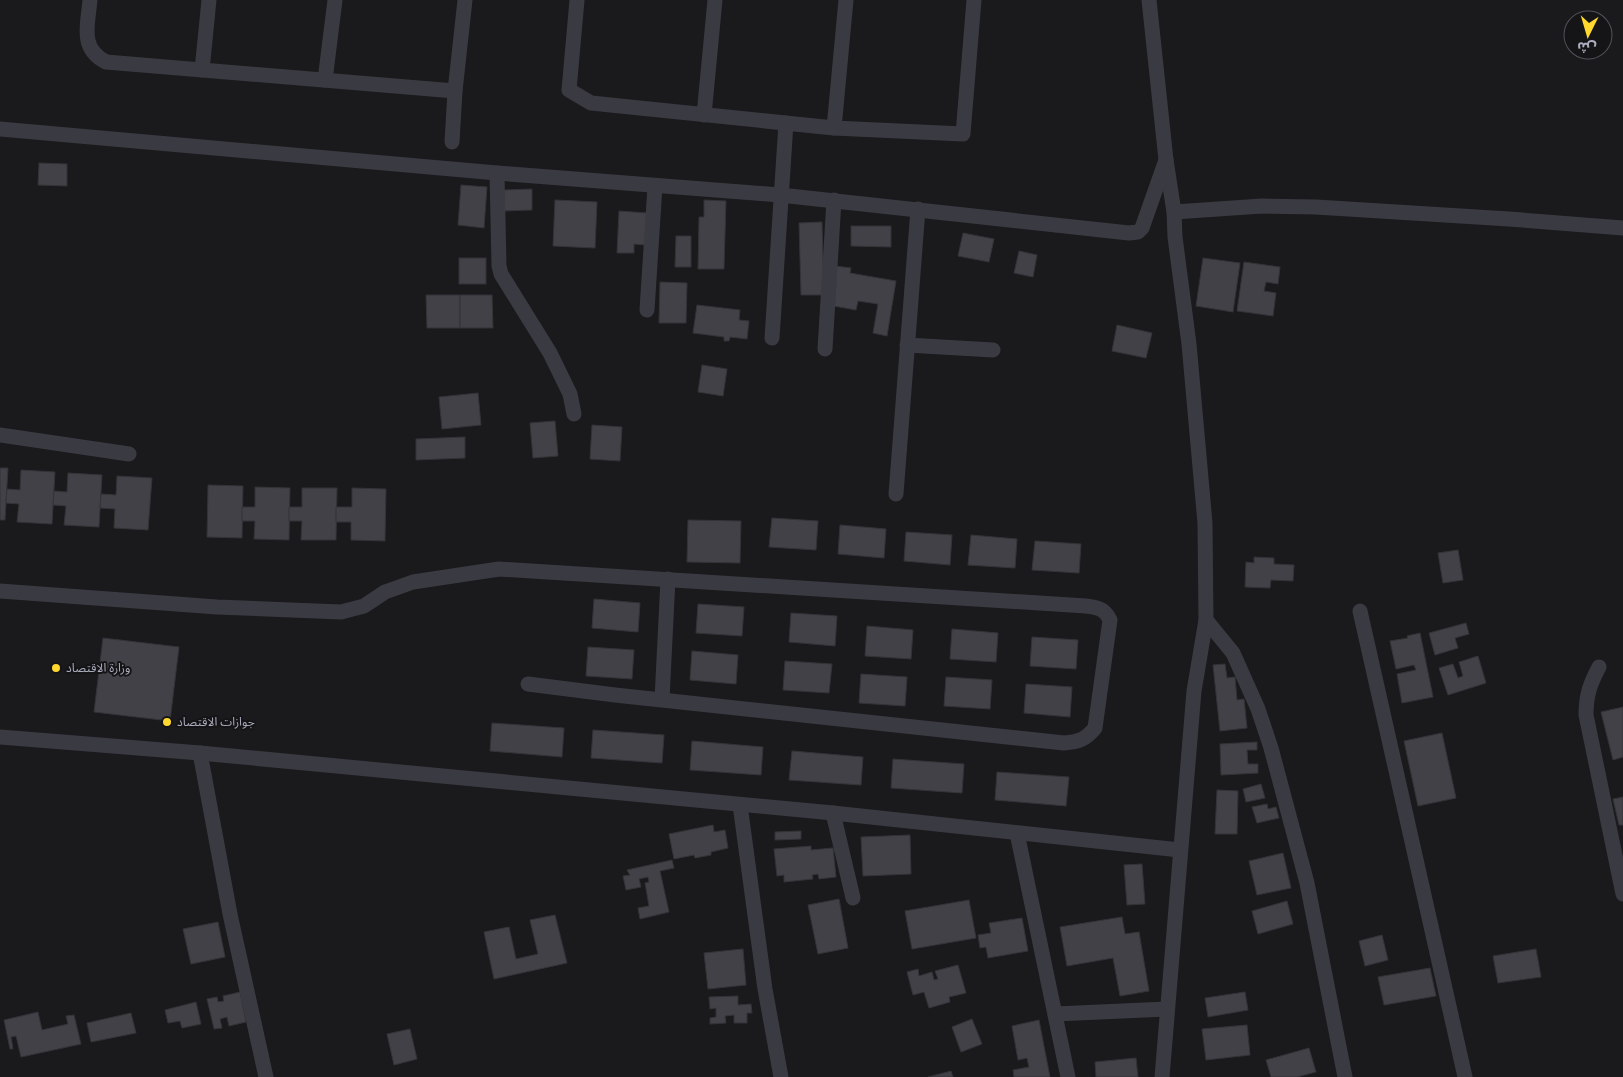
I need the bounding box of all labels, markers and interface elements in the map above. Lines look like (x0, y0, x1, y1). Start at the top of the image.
north arrow (1563, 10, 1613, 60)
text: ش (1577, 38, 1597, 57)
place label: وزارة الاقتصاد (66, 661, 130, 675)
marker: وزارة الاقتصاد (50, 662, 62, 674)
place label: جوازات الاقتصاد (177, 715, 255, 729)
marker: جوازات الاقتصاد (161, 716, 173, 728)

